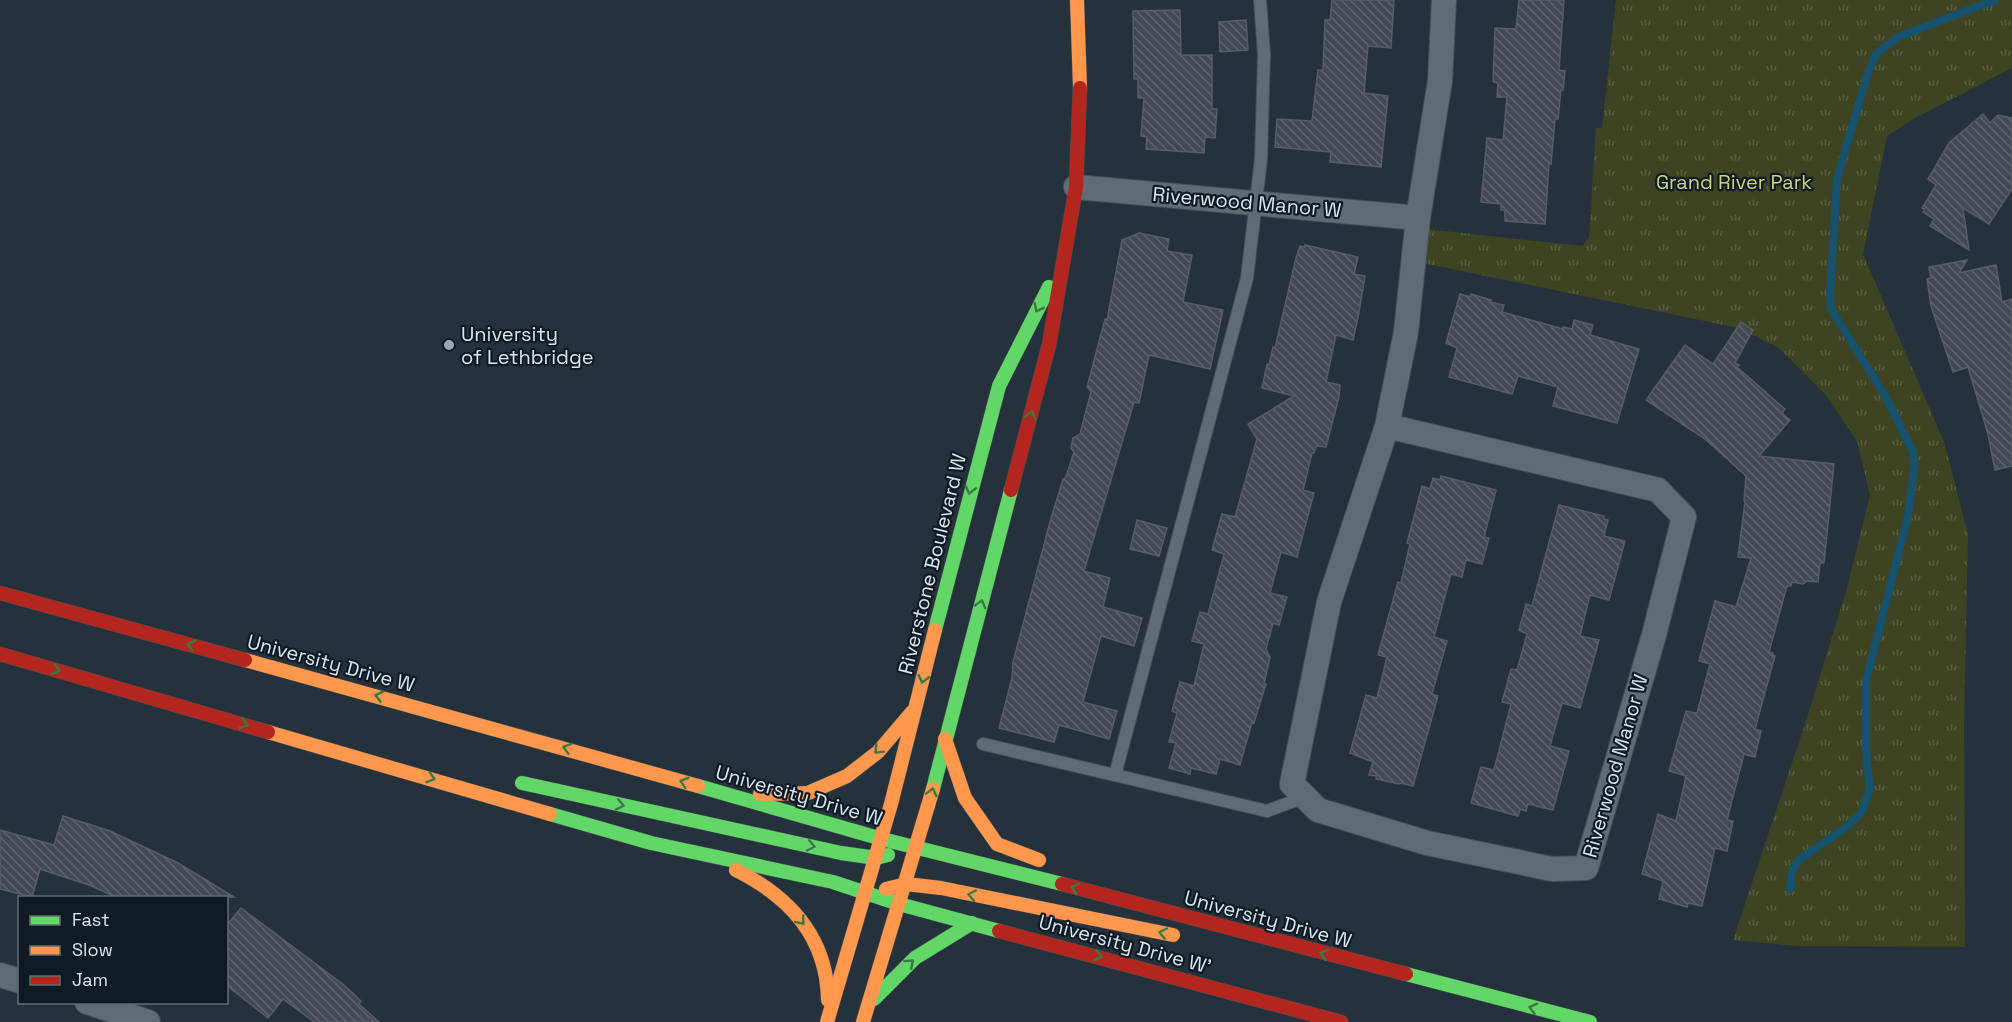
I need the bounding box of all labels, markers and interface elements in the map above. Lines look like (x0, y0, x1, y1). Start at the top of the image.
park label: Grand River Park (1656, 169, 1812, 195)
street label: Riverwood Manor W (1152, 181, 1342, 223)
one-way arrow (1034, 301, 1045, 312)
place label: University of Lethbridge (461, 321, 594, 370)
marker: University of Lethbridge (442, 338, 456, 352)
one-way arrow (1023, 410, 1036, 420)
street label: Riverstone Boulevard W (892, 451, 972, 677)
one-way arrow (965, 485, 978, 495)
one-way arrow (974, 599, 986, 609)
street label: University Drive W (244, 628, 418, 698)
one-way arrow (186, 640, 197, 652)
one-way arrow (51, 663, 61, 676)
street label: Riverwood Manor W (1576, 671, 1654, 861)
one-way arrow (918, 674, 931, 684)
one-way arrow (374, 691, 384, 704)
one-way arrow (238, 717, 249, 729)
one-way arrow (875, 742, 886, 753)
one-way arrow (562, 743, 573, 755)
street label: University Drive W (713, 759, 885, 831)
one-way arrow (425, 771, 436, 783)
one-way arrow (679, 777, 690, 789)
one-way arrow (924, 787, 937, 797)
one-way arrow (615, 798, 625, 811)
one-way arrow (805, 839, 815, 852)
one-way arrow (1070, 883, 1080, 895)
street label: University Drive W (1181, 884, 1355, 954)
one-way arrow (967, 889, 977, 902)
legend (18, 896, 228, 1004)
text: Fast (72, 908, 109, 931)
street label: University Drive W' (1036, 908, 1214, 980)
one-way arrow (794, 914, 805, 925)
one-way arrow (1158, 927, 1168, 940)
text: Slow (72, 938, 113, 961)
one-way arrow (1319, 948, 1329, 961)
one-way arrow (1093, 949, 1103, 962)
one-way arrow (903, 959, 913, 970)
text: Jam (72, 968, 108, 991)
one-way arrow (1528, 1002, 1538, 1015)

